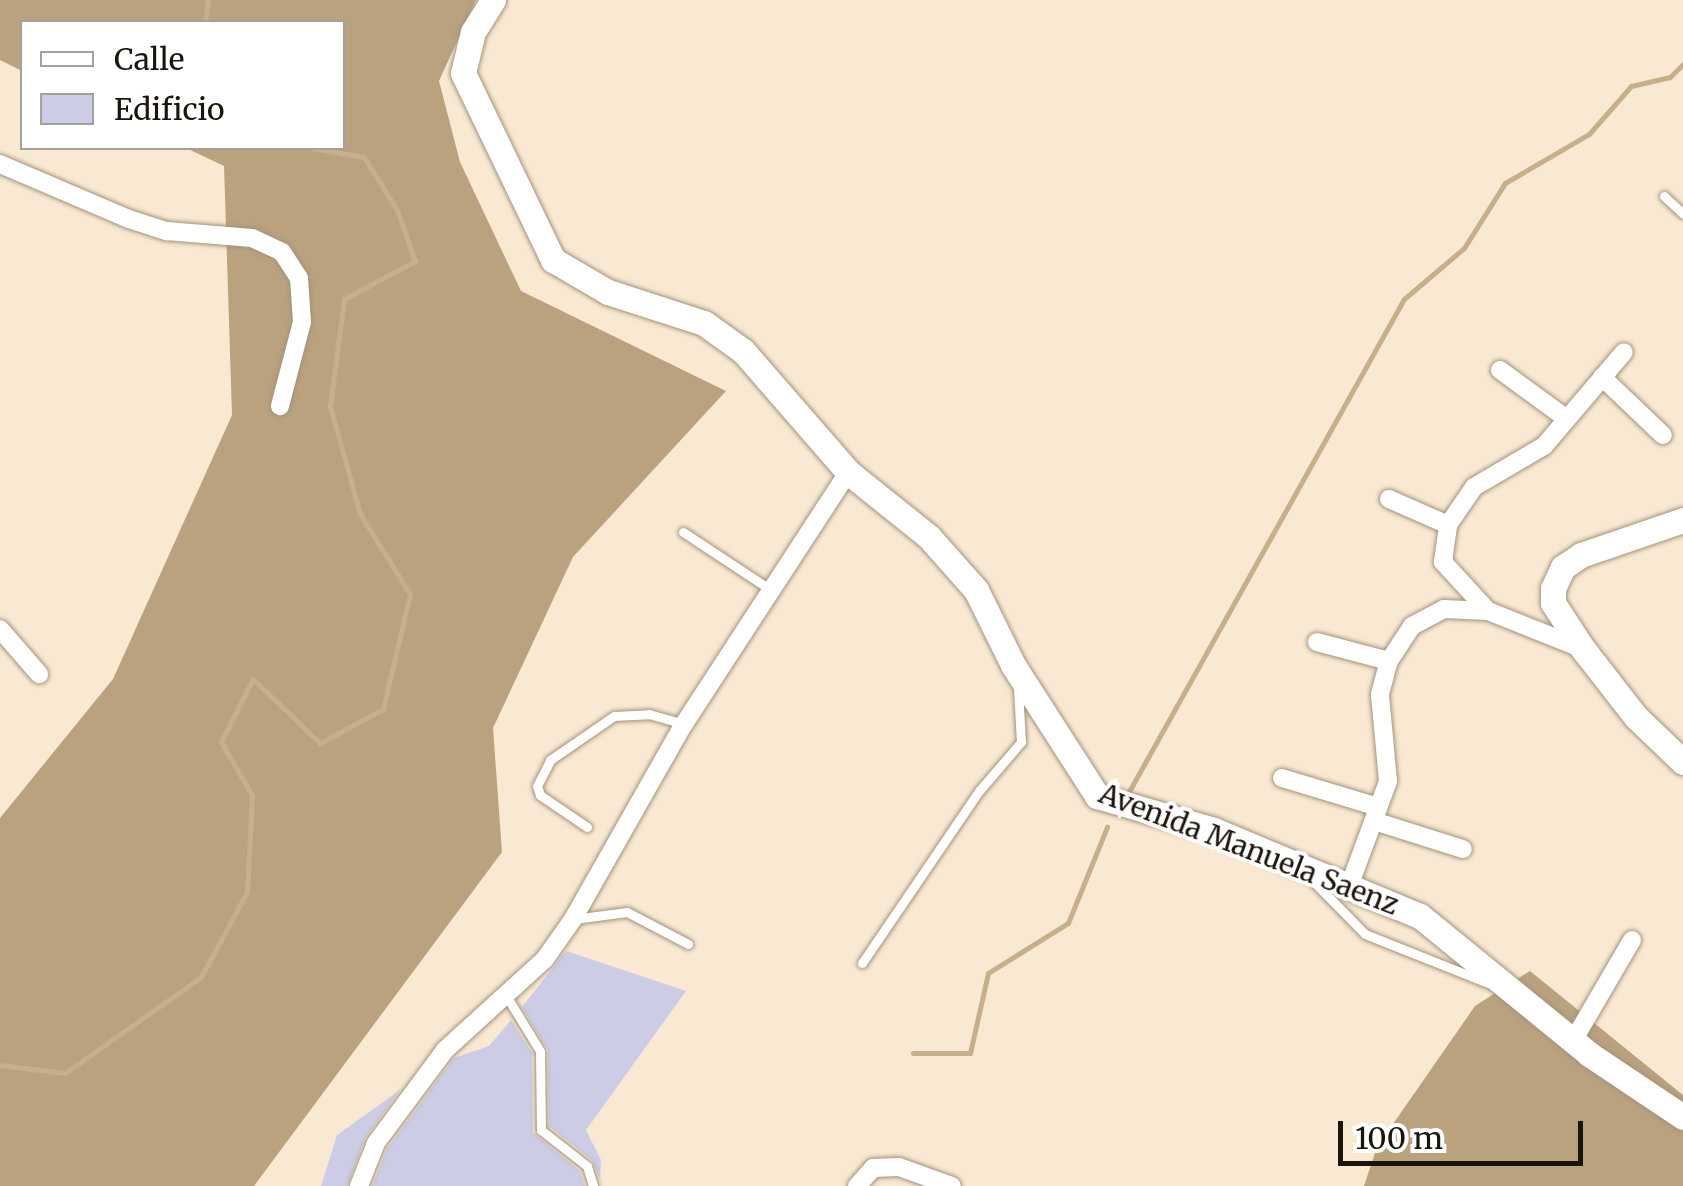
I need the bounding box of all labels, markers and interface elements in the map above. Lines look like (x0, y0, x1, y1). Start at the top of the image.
legend (20, 20, 345, 150)
text: Calle (114, 40, 184, 78)
text: Edificio (114, 90, 225, 128)
street label: Avenida Manuela Saenz (1095, 776, 1403, 922)
scale bar (1343, 1101, 1588, 1163)
text: 100 m (1355, 1119, 1443, 1157)

